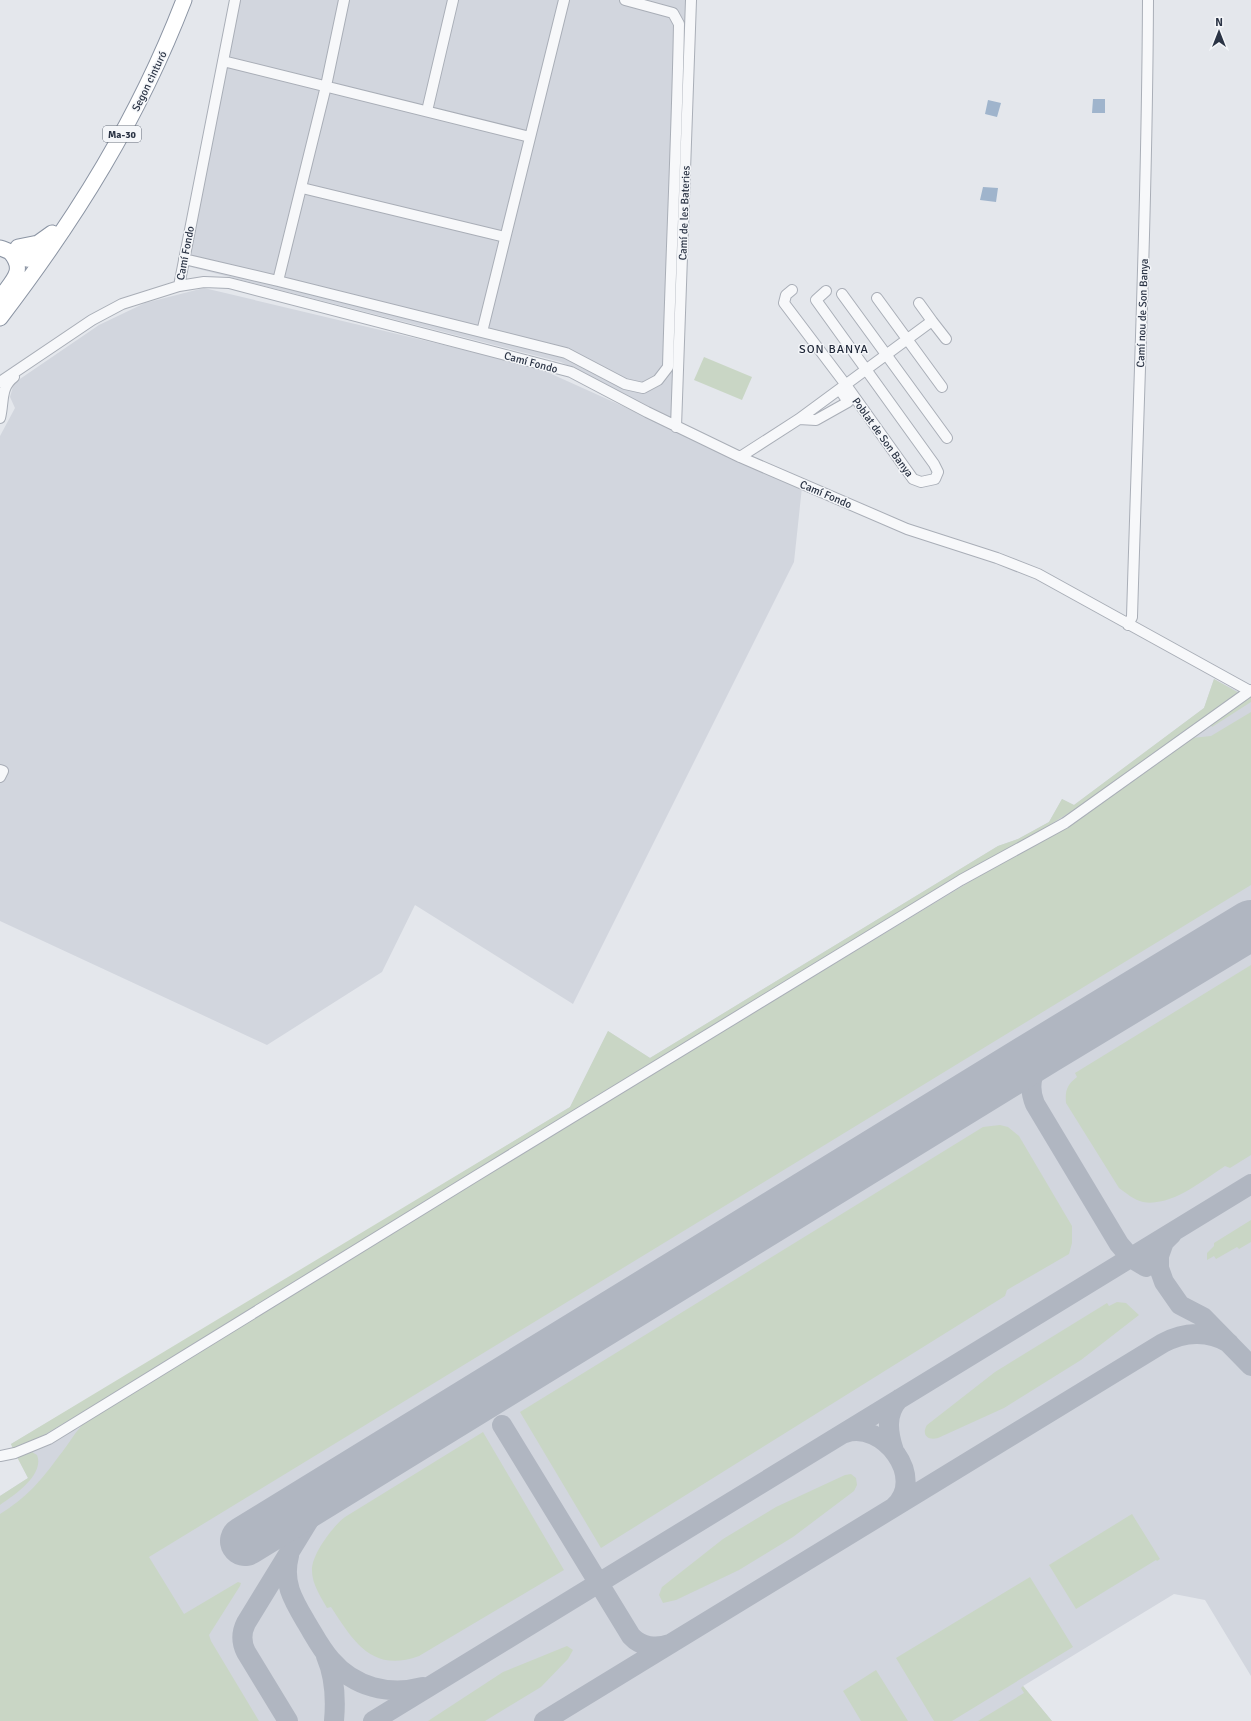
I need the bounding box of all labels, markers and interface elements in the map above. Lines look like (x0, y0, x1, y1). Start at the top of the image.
north arrow (1199, 12, 1239, 52)
text: N (1215, 16, 1223, 29)
street label: Segon cinturó (129, 49, 170, 113)
road number: Ma-30 (103, 126, 141, 142)
street label: Camí de les Bateries (676, 165, 693, 261)
street label: Camí Fondo (174, 225, 197, 281)
street label: Camí nou de Son Banya (1134, 258, 1151, 368)
district label: SON BANYA (799, 342, 869, 357)
street label: Camí Fondo (503, 349, 559, 376)
street label: Poblat de Son Banya (849, 395, 916, 480)
street label: Camí Fondo (798, 478, 854, 511)

